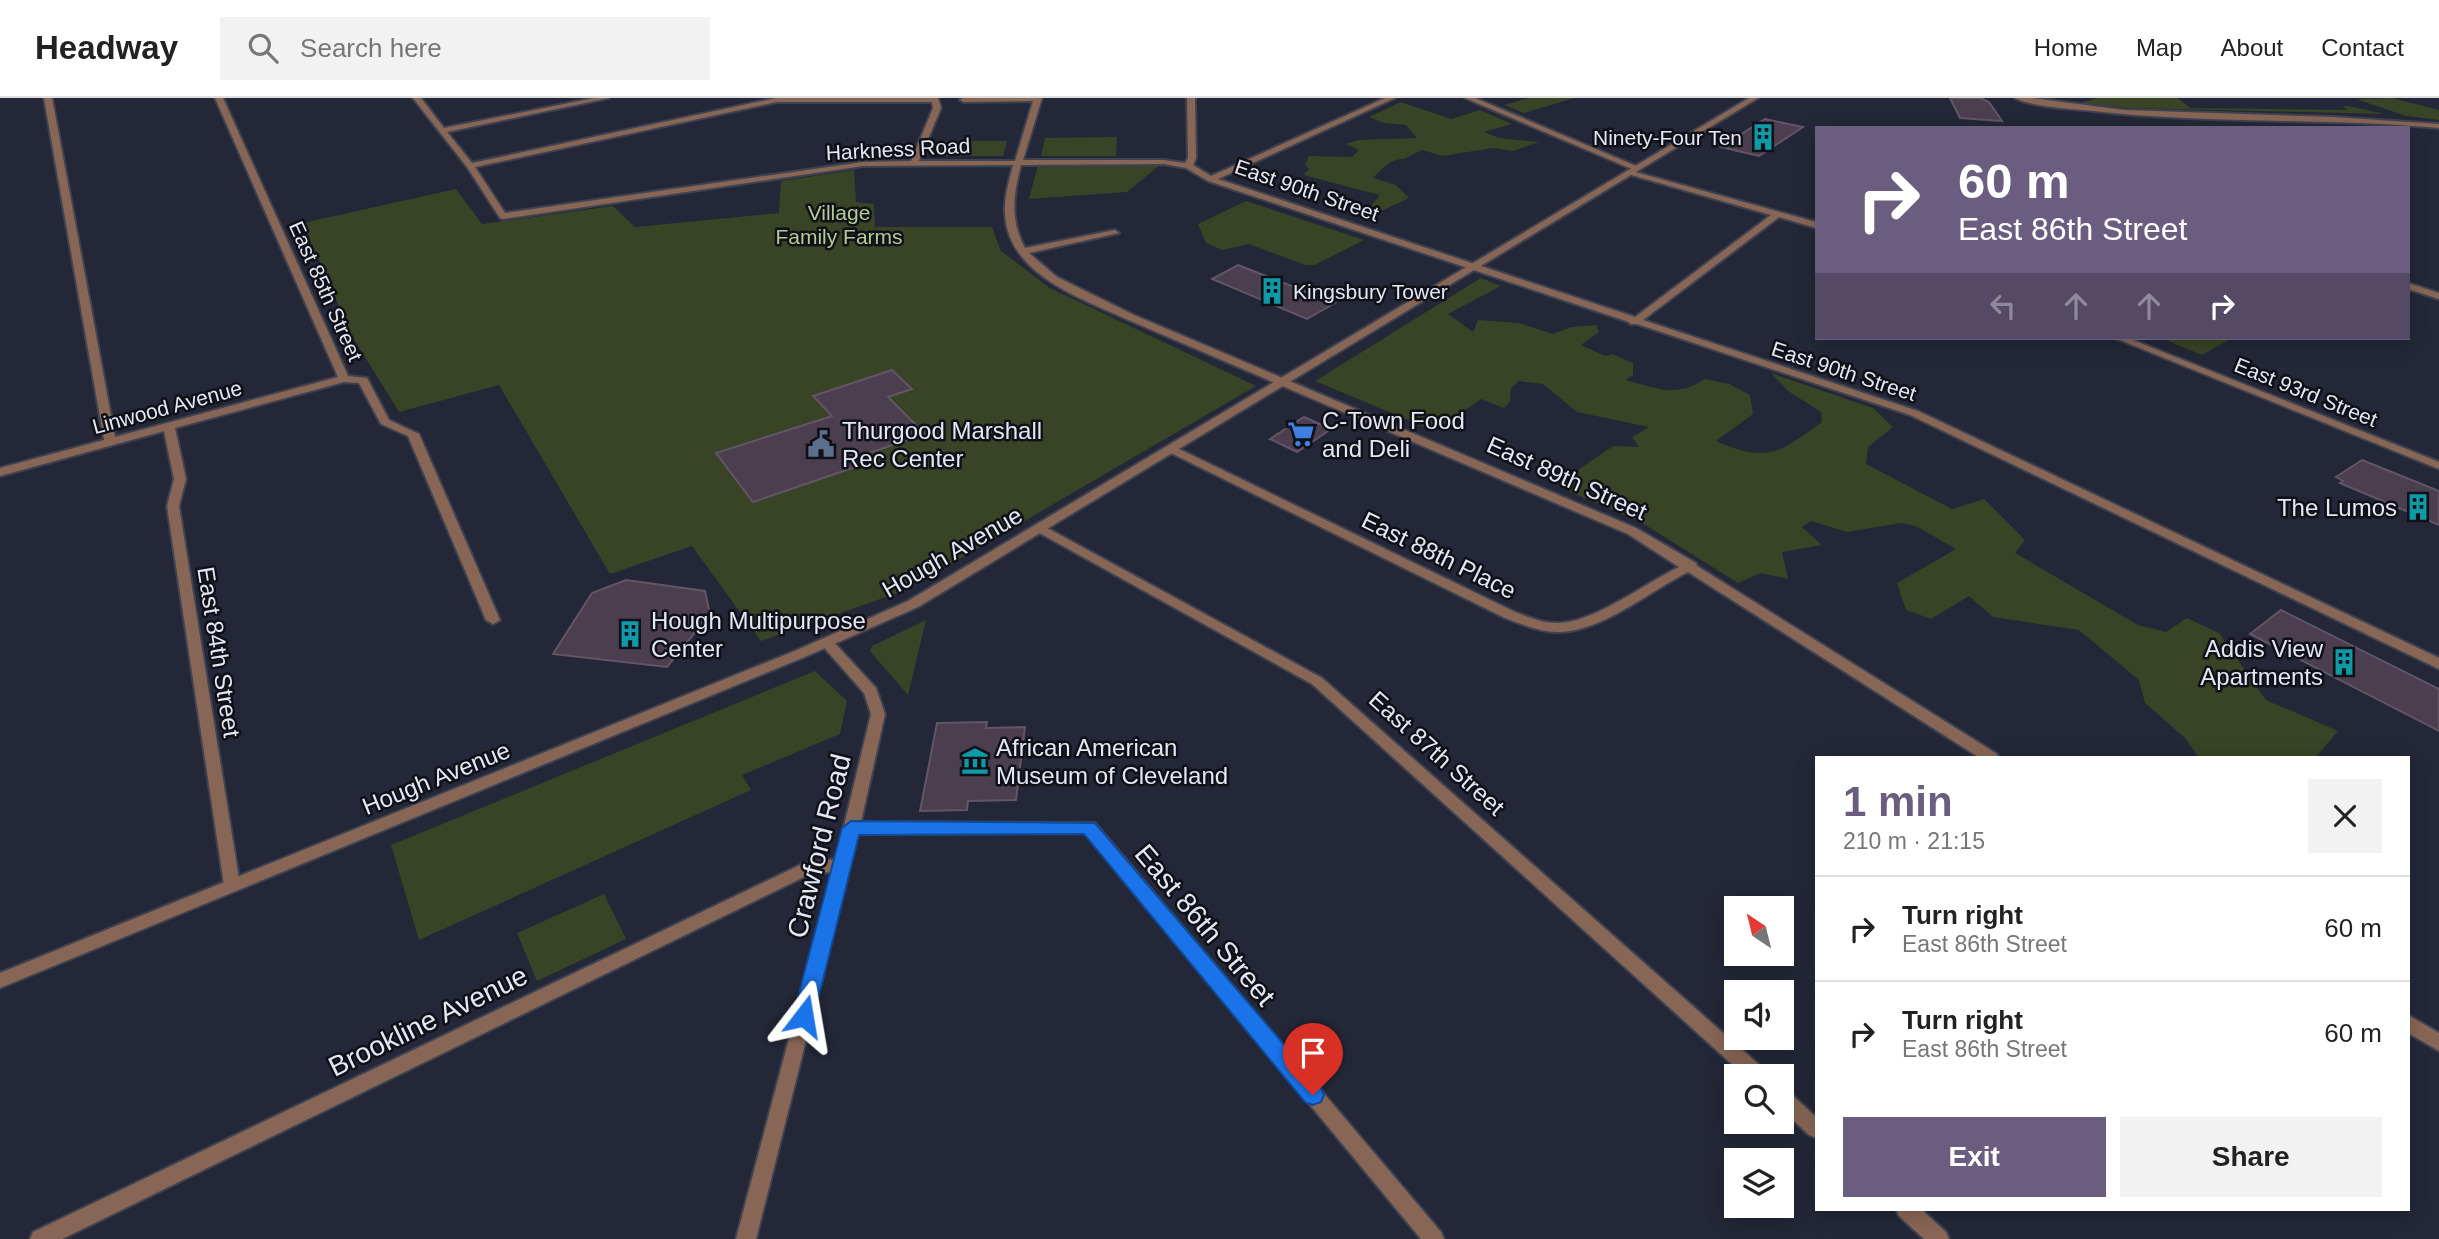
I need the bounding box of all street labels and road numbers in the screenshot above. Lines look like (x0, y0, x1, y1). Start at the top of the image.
street label: Harkness Road (825, 134, 971, 164)
street label: East 90th Street (1232, 155, 1382, 225)
street label: East 85th Street (285, 218, 367, 365)
street label: East 90th Street (1769, 337, 1919, 405)
street label: East 93rd Street (2231, 353, 2381, 431)
street label: Linwood Avenue (90, 376, 244, 438)
street label: East 89th Street (1483, 431, 1651, 525)
street label: Hough Avenue (877, 501, 1027, 603)
street label: East 88th Place (1358, 506, 1520, 604)
street label: East 84th Street (192, 565, 246, 739)
street label: East 87th Street (1364, 685, 1510, 821)
street label: Hough Avenue (358, 736, 514, 820)
street label: Crawford Road (781, 751, 857, 941)
street label: East 86th Street (1129, 838, 1282, 1012)
street label: Brookline Avenue (323, 959, 533, 1083)

